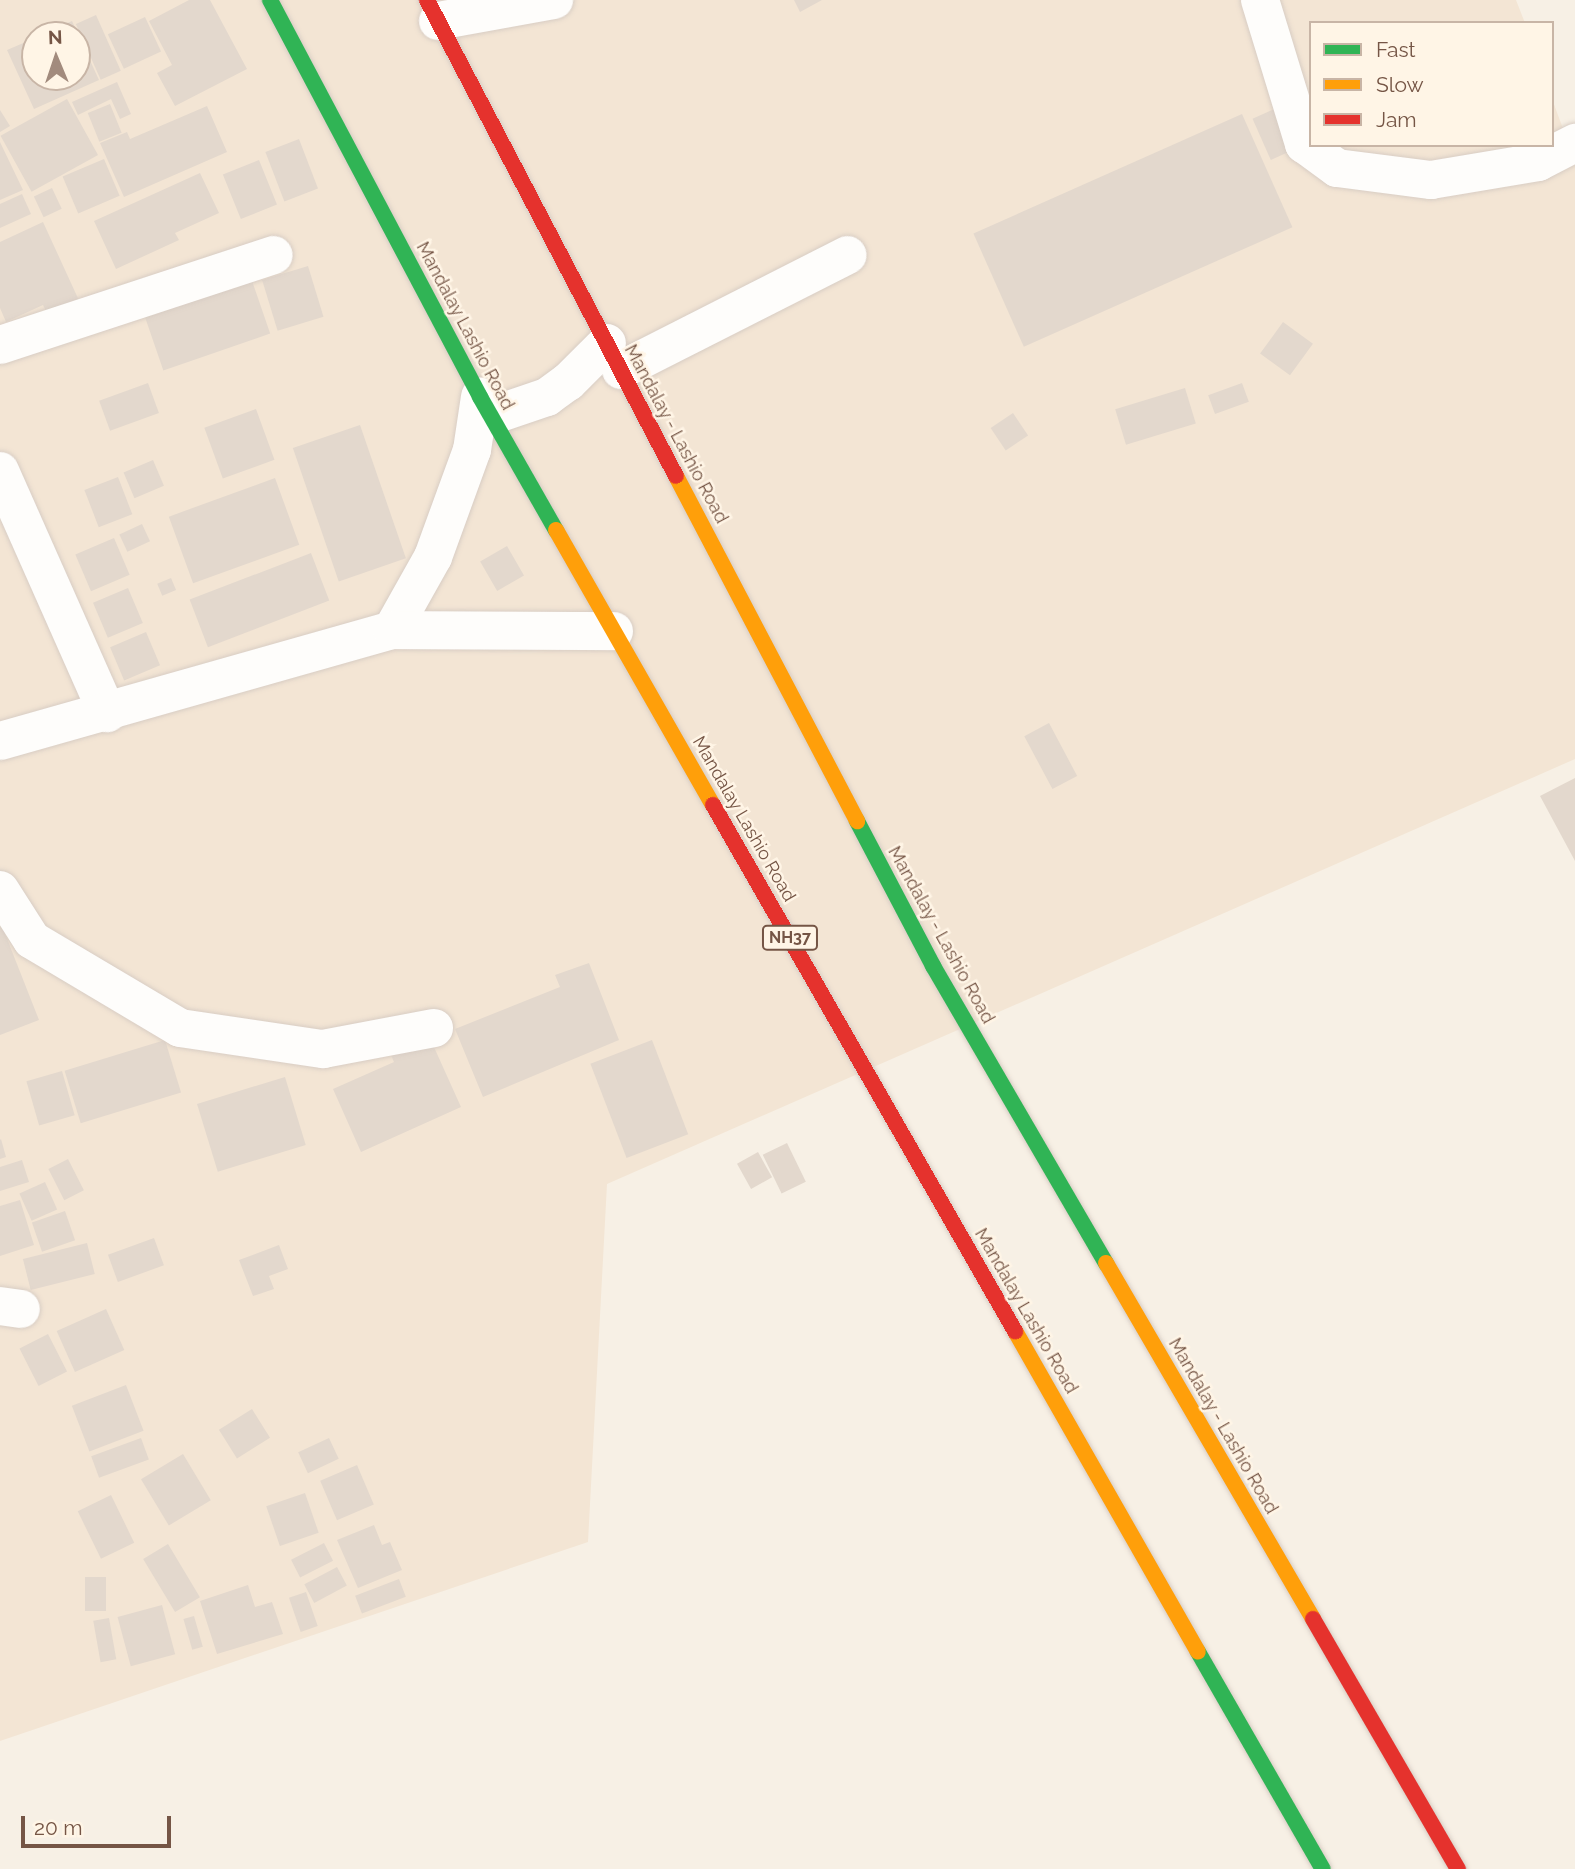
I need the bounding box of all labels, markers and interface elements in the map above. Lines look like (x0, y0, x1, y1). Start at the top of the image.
north arrow (21, 21, 91, 91)
legend (1309, 21, 1554, 147)
text: N (48, 26, 63, 48)
text: Fast (1376, 37, 1416, 62)
text: Slow (1376, 72, 1424, 97)
text: Jam (1376, 107, 1417, 132)
street label: Mandalay Lashio Road (411, 238, 519, 414)
street label: Mandalay - Lashio Road (620, 341, 732, 527)
street label: Mandalay Lashio Road (688, 732, 800, 906)
street label: Mandalay - Lashio Road (883, 842, 999, 1028)
road number: NH37 (760, 926, 820, 950)
street label: Mandalay Lashio Road (970, 1224, 1082, 1398)
street label: Mandalay - Lashio Road (1164, 1334, 1282, 1518)
scale bar (24, 1802, 175, 1846)
text: 20 m (34, 1815, 82, 1840)

